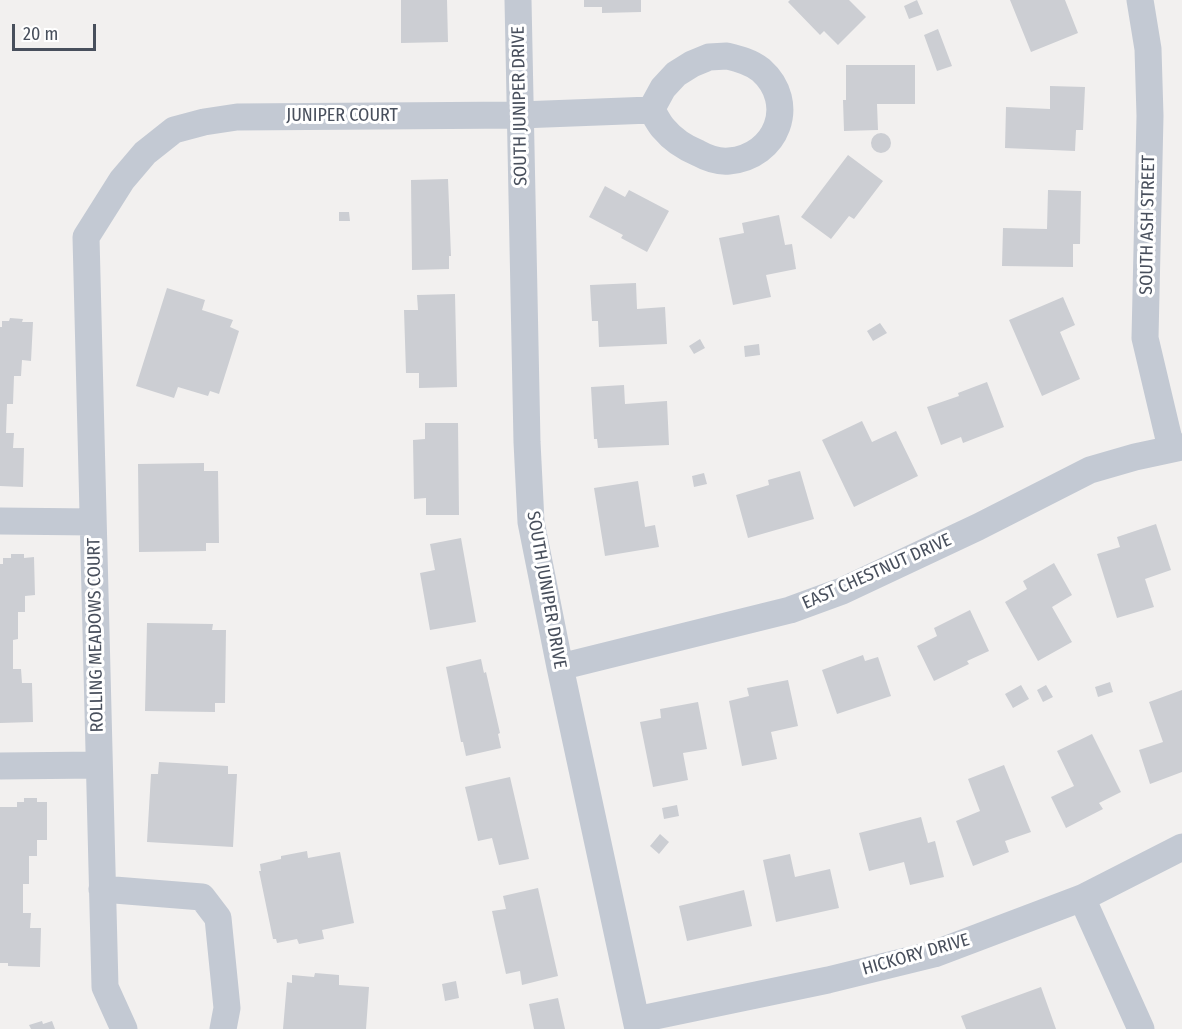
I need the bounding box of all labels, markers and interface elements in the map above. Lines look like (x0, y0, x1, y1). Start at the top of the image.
scale bar (15, 12, 99, 50)
text: 20 m (23, 23, 58, 45)
street label: SOUTH JUNIPER DRIVE (508, 26, 532, 186)
street label: JUNIPER COURT (286, 105, 398, 127)
street label: SOUTH ASH STREET (1136, 155, 1160, 295)
street label: SOUTH JUNIPER DRIVE (521, 509, 571, 671)
street label: EAST CHESTNUT DRIVE (799, 529, 955, 615)
street label: ROLLING MEADOWS COURT (84, 538, 108, 732)
street label: HICKORY DRIVE (860, 929, 972, 981)

